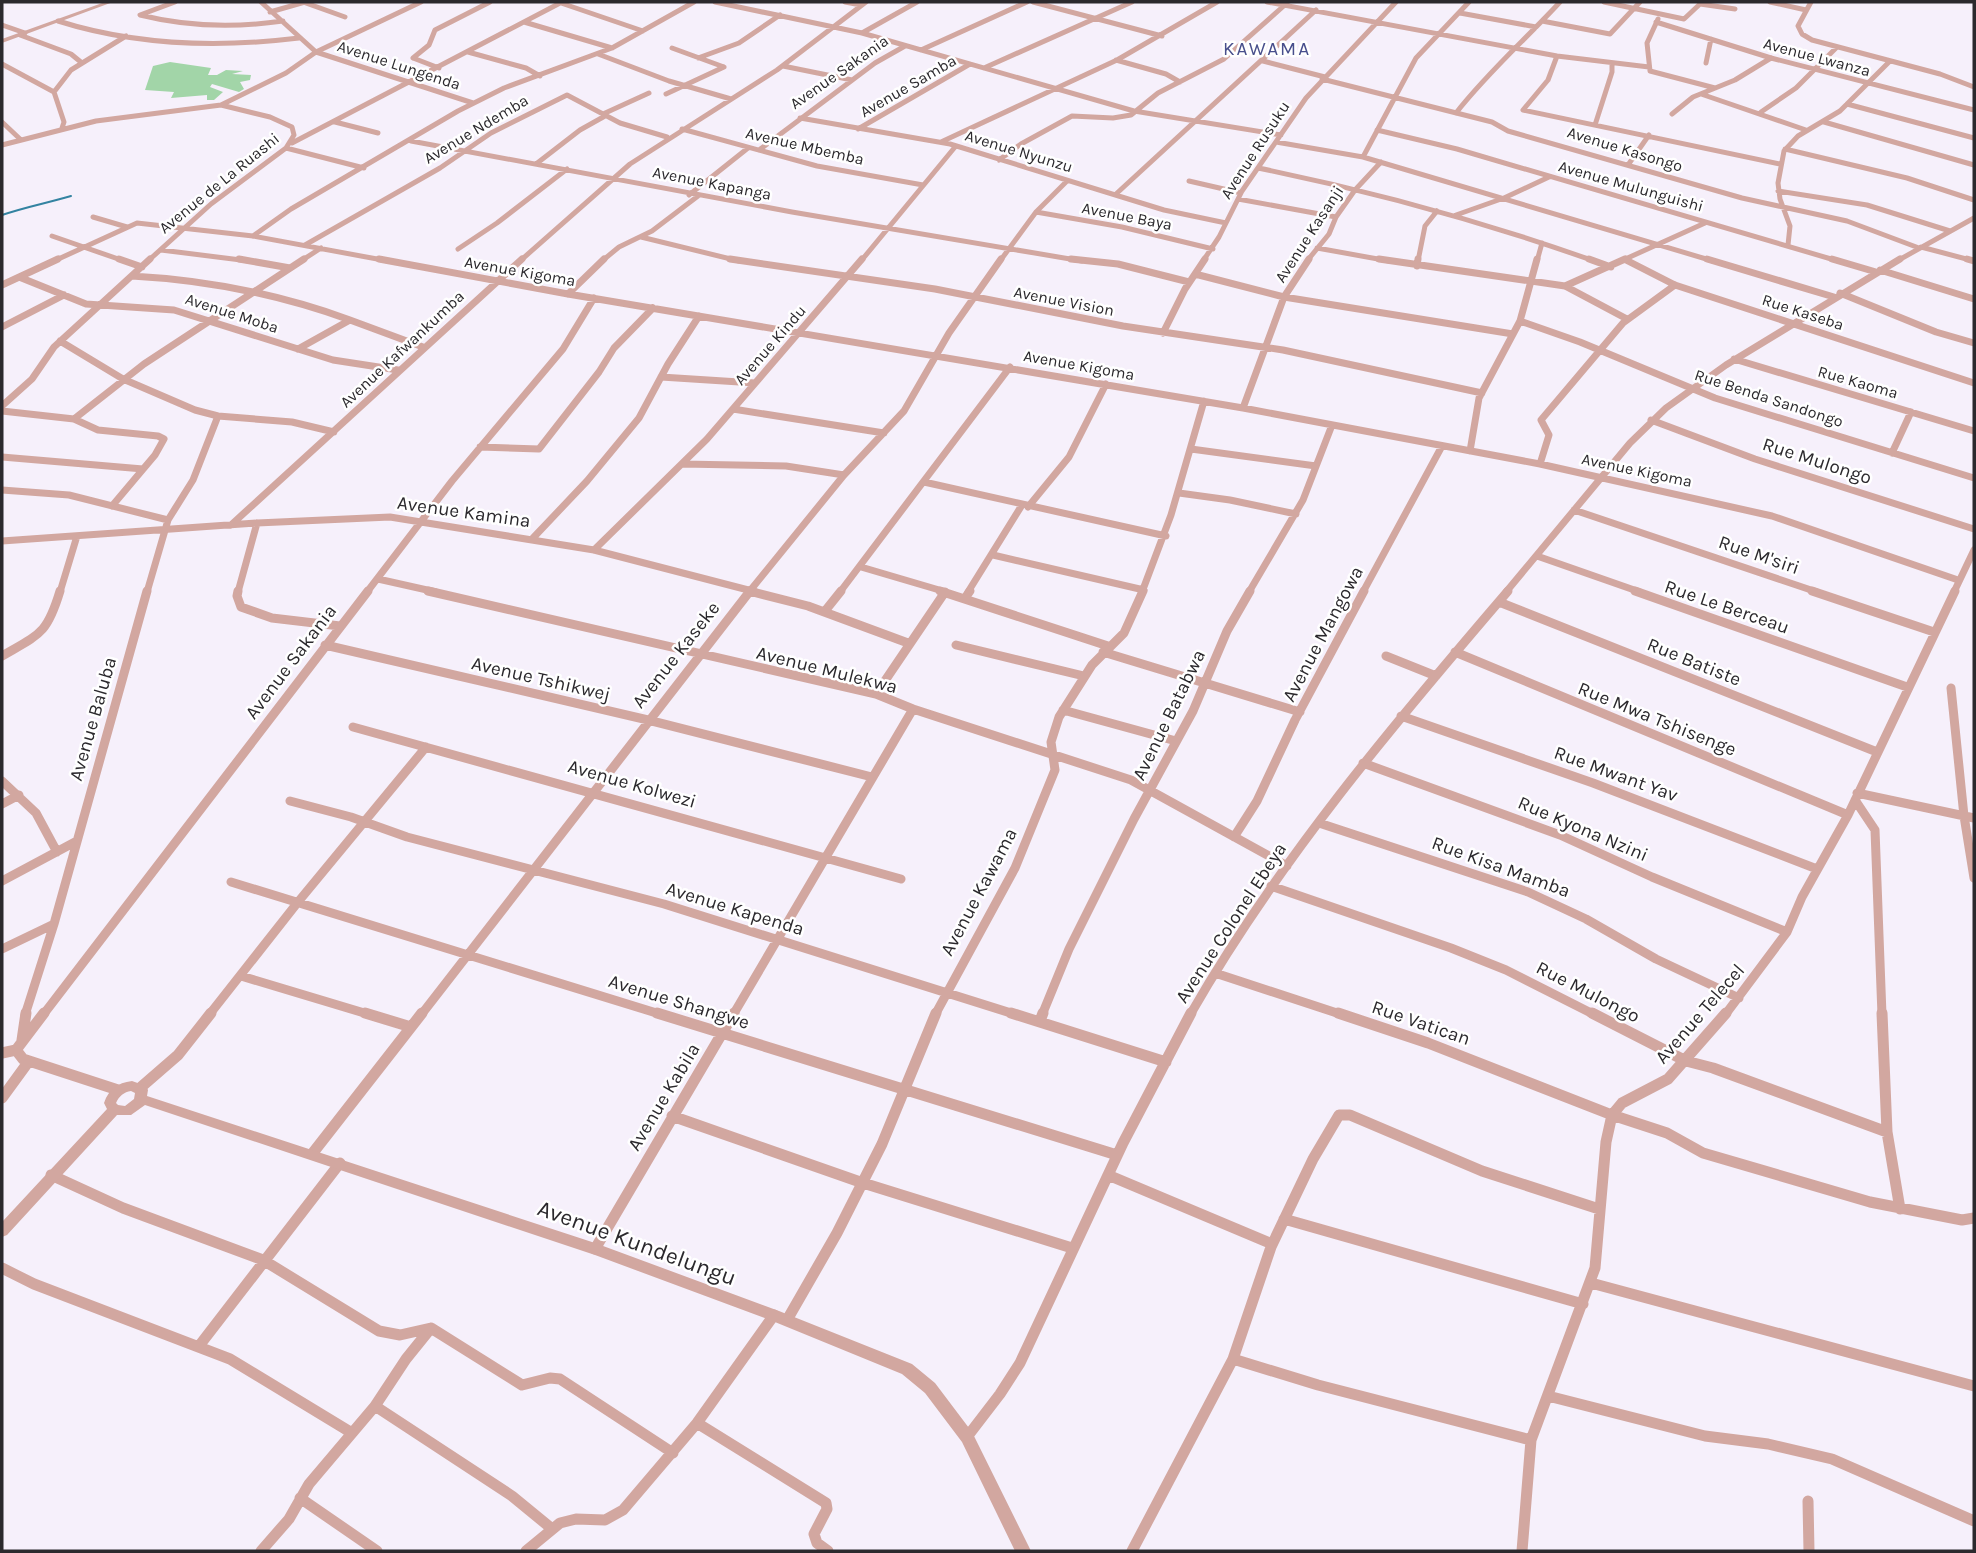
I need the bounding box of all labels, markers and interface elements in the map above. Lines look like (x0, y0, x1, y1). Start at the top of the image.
street label: Avenue Sakania (786, 31, 892, 113)
street label: Avenue Lwanza (1761, 34, 1873, 80)
street label: Avenue Lungenda (335, 36, 463, 94)
district label: KAWAMA (1223, 38, 1311, 60)
street label: Avenue Samba (856, 51, 960, 121)
street label: Avenue Ndemba (420, 90, 532, 168)
street label: Avenue Rusuku (1216, 98, 1294, 202)
street label: Avenue Kasongo (1565, 122, 1685, 176)
street label: Avenue Mbemba (744, 123, 866, 169)
street label: Avenue Nyunzu (963, 126, 1075, 176)
street label: Avenue de La Ruashi (155, 129, 283, 237)
street label: Avenue Mulunguishi (1556, 156, 1706, 216)
street label: Avenue Kapanga (651, 162, 773, 204)
street label: Avenue Kasanji (1271, 182, 1347, 286)
street label: Avenue Baya (1080, 198, 1174, 234)
street label: Avenue Kigoma (463, 252, 577, 290)
street label: Avenue Vision (1012, 282, 1116, 320)
street label: Avenue Kafwankumba (336, 287, 468, 411)
street label: Avenue Moba (183, 289, 281, 337)
street label: Rue Kaseba (1760, 290, 1846, 334)
street label: Avenue Kindu (730, 301, 810, 389)
street label: Avenue Kigoma (1022, 346, 1136, 384)
street label: Rue Kaoma (1816, 361, 1900, 403)
street label: Rue Benda Sandongo (1692, 365, 1846, 431)
street label: Rue Mulongo (1760, 433, 1874, 489)
street label: Avenue Kigoma (1580, 449, 1694, 491)
street label: Avenue Kamina (396, 492, 532, 532)
street label: Rue M'siri (1716, 531, 1802, 579)
street label: Avenue Mangowa (1278, 562, 1368, 706)
street label: Rue Le Berceau (1662, 575, 1792, 639)
street label: Avenue Kaseke (628, 597, 724, 713)
street label: Avenue Sakania (241, 600, 341, 724)
street label: Rue Batiste (1644, 633, 1744, 691)
street label: Avenue Mulekwa (754, 642, 900, 698)
street label: Avenue Batabwa (1128, 646, 1210, 784)
street label: Avenue Tshikwej (469, 652, 613, 706)
street label: Avenue Baluba (65, 655, 121, 783)
street label: Rue Mwa Tshisenge (1575, 677, 1739, 761)
street label: Rue Mwant Yav (1551, 741, 1681, 807)
street label: Avenue Kolwezi (565, 755, 699, 813)
street label: Rue Kyona Nzini (1515, 792, 1651, 866)
street label: Avenue Kawama (936, 824, 1022, 960)
street label: Rue Kisa Mamba (1429, 832, 1573, 902)
street label: Avenue Colonel Ebeya (1171, 839, 1291, 1007)
street label: Avenue Kapenda (663, 878, 807, 940)
street label: Rue Mulongo (1533, 956, 1643, 1028)
street label: Avenue Telecel (1651, 960, 1749, 1068)
street label: Avenue Shangwe (606, 970, 752, 1034)
street label: Rue Vatican (1369, 996, 1473, 1050)
street label: Avenue Kabila (623, 1039, 705, 1155)
street label: Avenue Kundelungu (534, 1194, 740, 1292)

